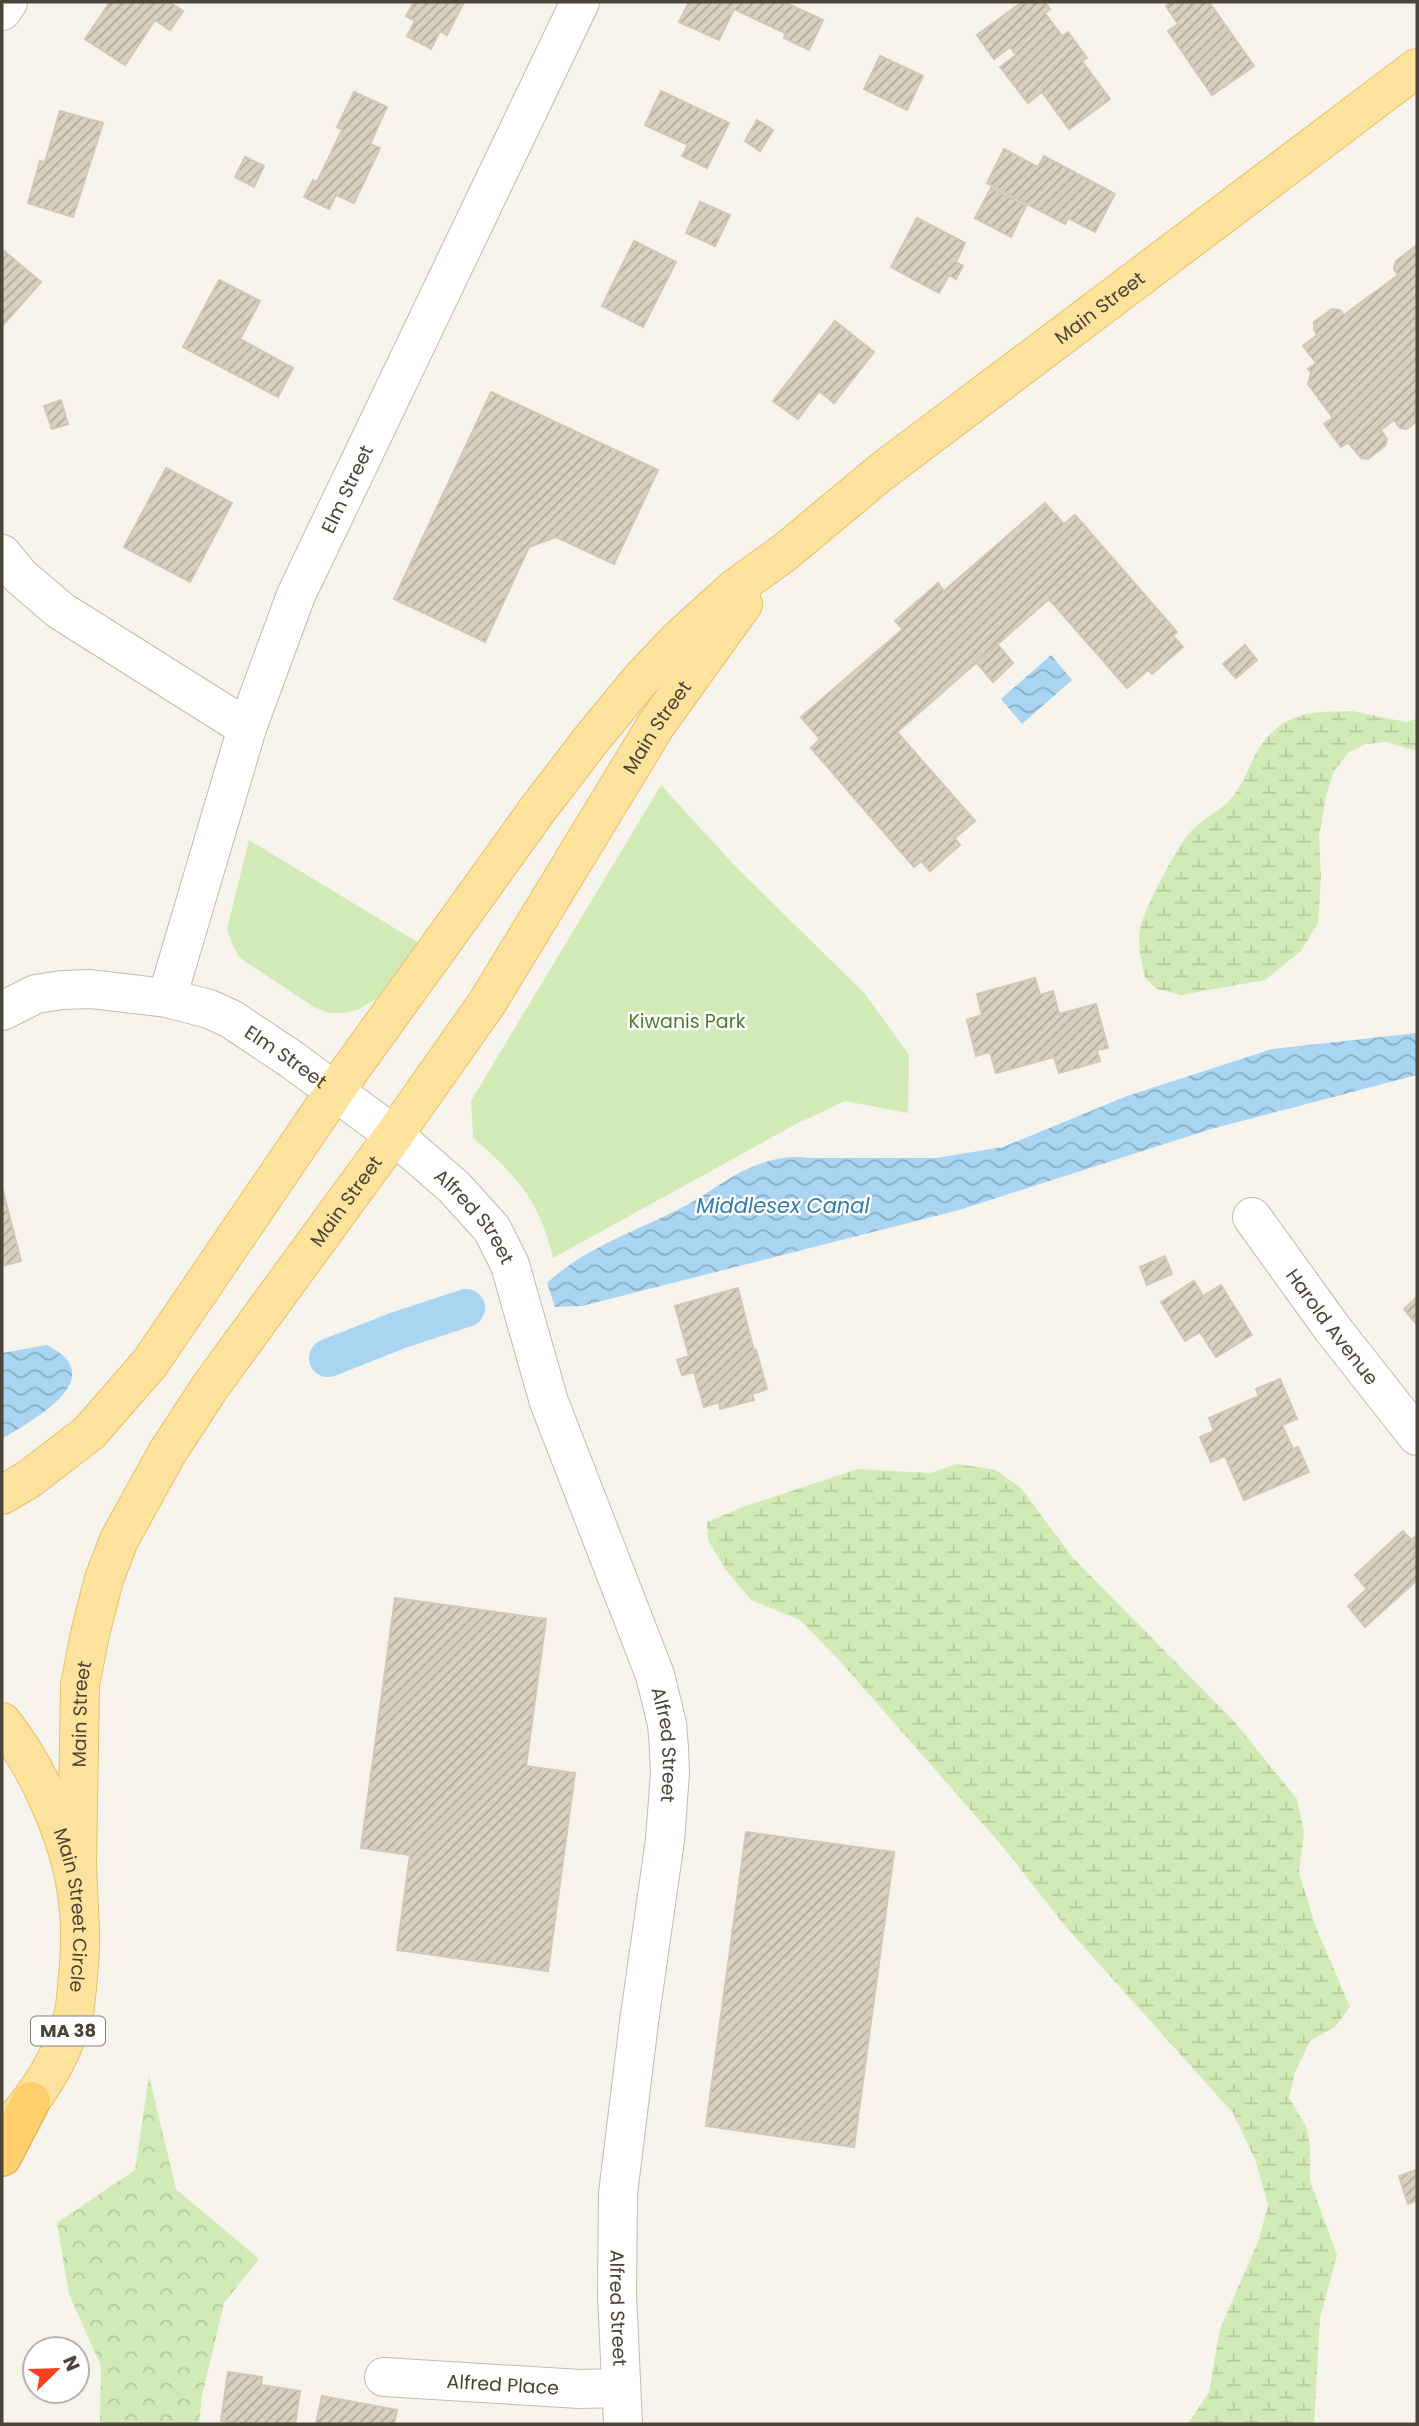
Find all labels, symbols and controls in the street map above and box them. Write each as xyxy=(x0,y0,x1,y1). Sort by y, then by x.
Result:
street label: Main Street xyxy=(1049,265,1151,351)
street label: Elm Street xyxy=(315,440,380,538)
street label: Main Street xyxy=(616,675,698,779)
park label: Kiwanis Park xyxy=(628,1008,746,1035)
street label: Elm Street xyxy=(239,1019,332,1095)
street label: Main Street xyxy=(304,1150,389,1252)
street label: Alfred Street xyxy=(428,1163,520,1269)
water label: Middlesex Canal xyxy=(696,1191,870,1220)
street label: Harold Avenue xyxy=(1279,1263,1385,1391)
street label: Main Street xyxy=(66,1659,98,1768)
street label: Alfred Street xyxy=(644,1684,683,1803)
street label: Main Street Circle xyxy=(47,1824,93,1993)
road number: MA 38 xyxy=(31,2017,105,2046)
street label: Alfred Street xyxy=(603,2250,633,2367)
north arrow xyxy=(21,2335,91,2405)
text: N xyxy=(56,2352,86,2375)
street label: Alfred Place xyxy=(446,2368,560,2402)

